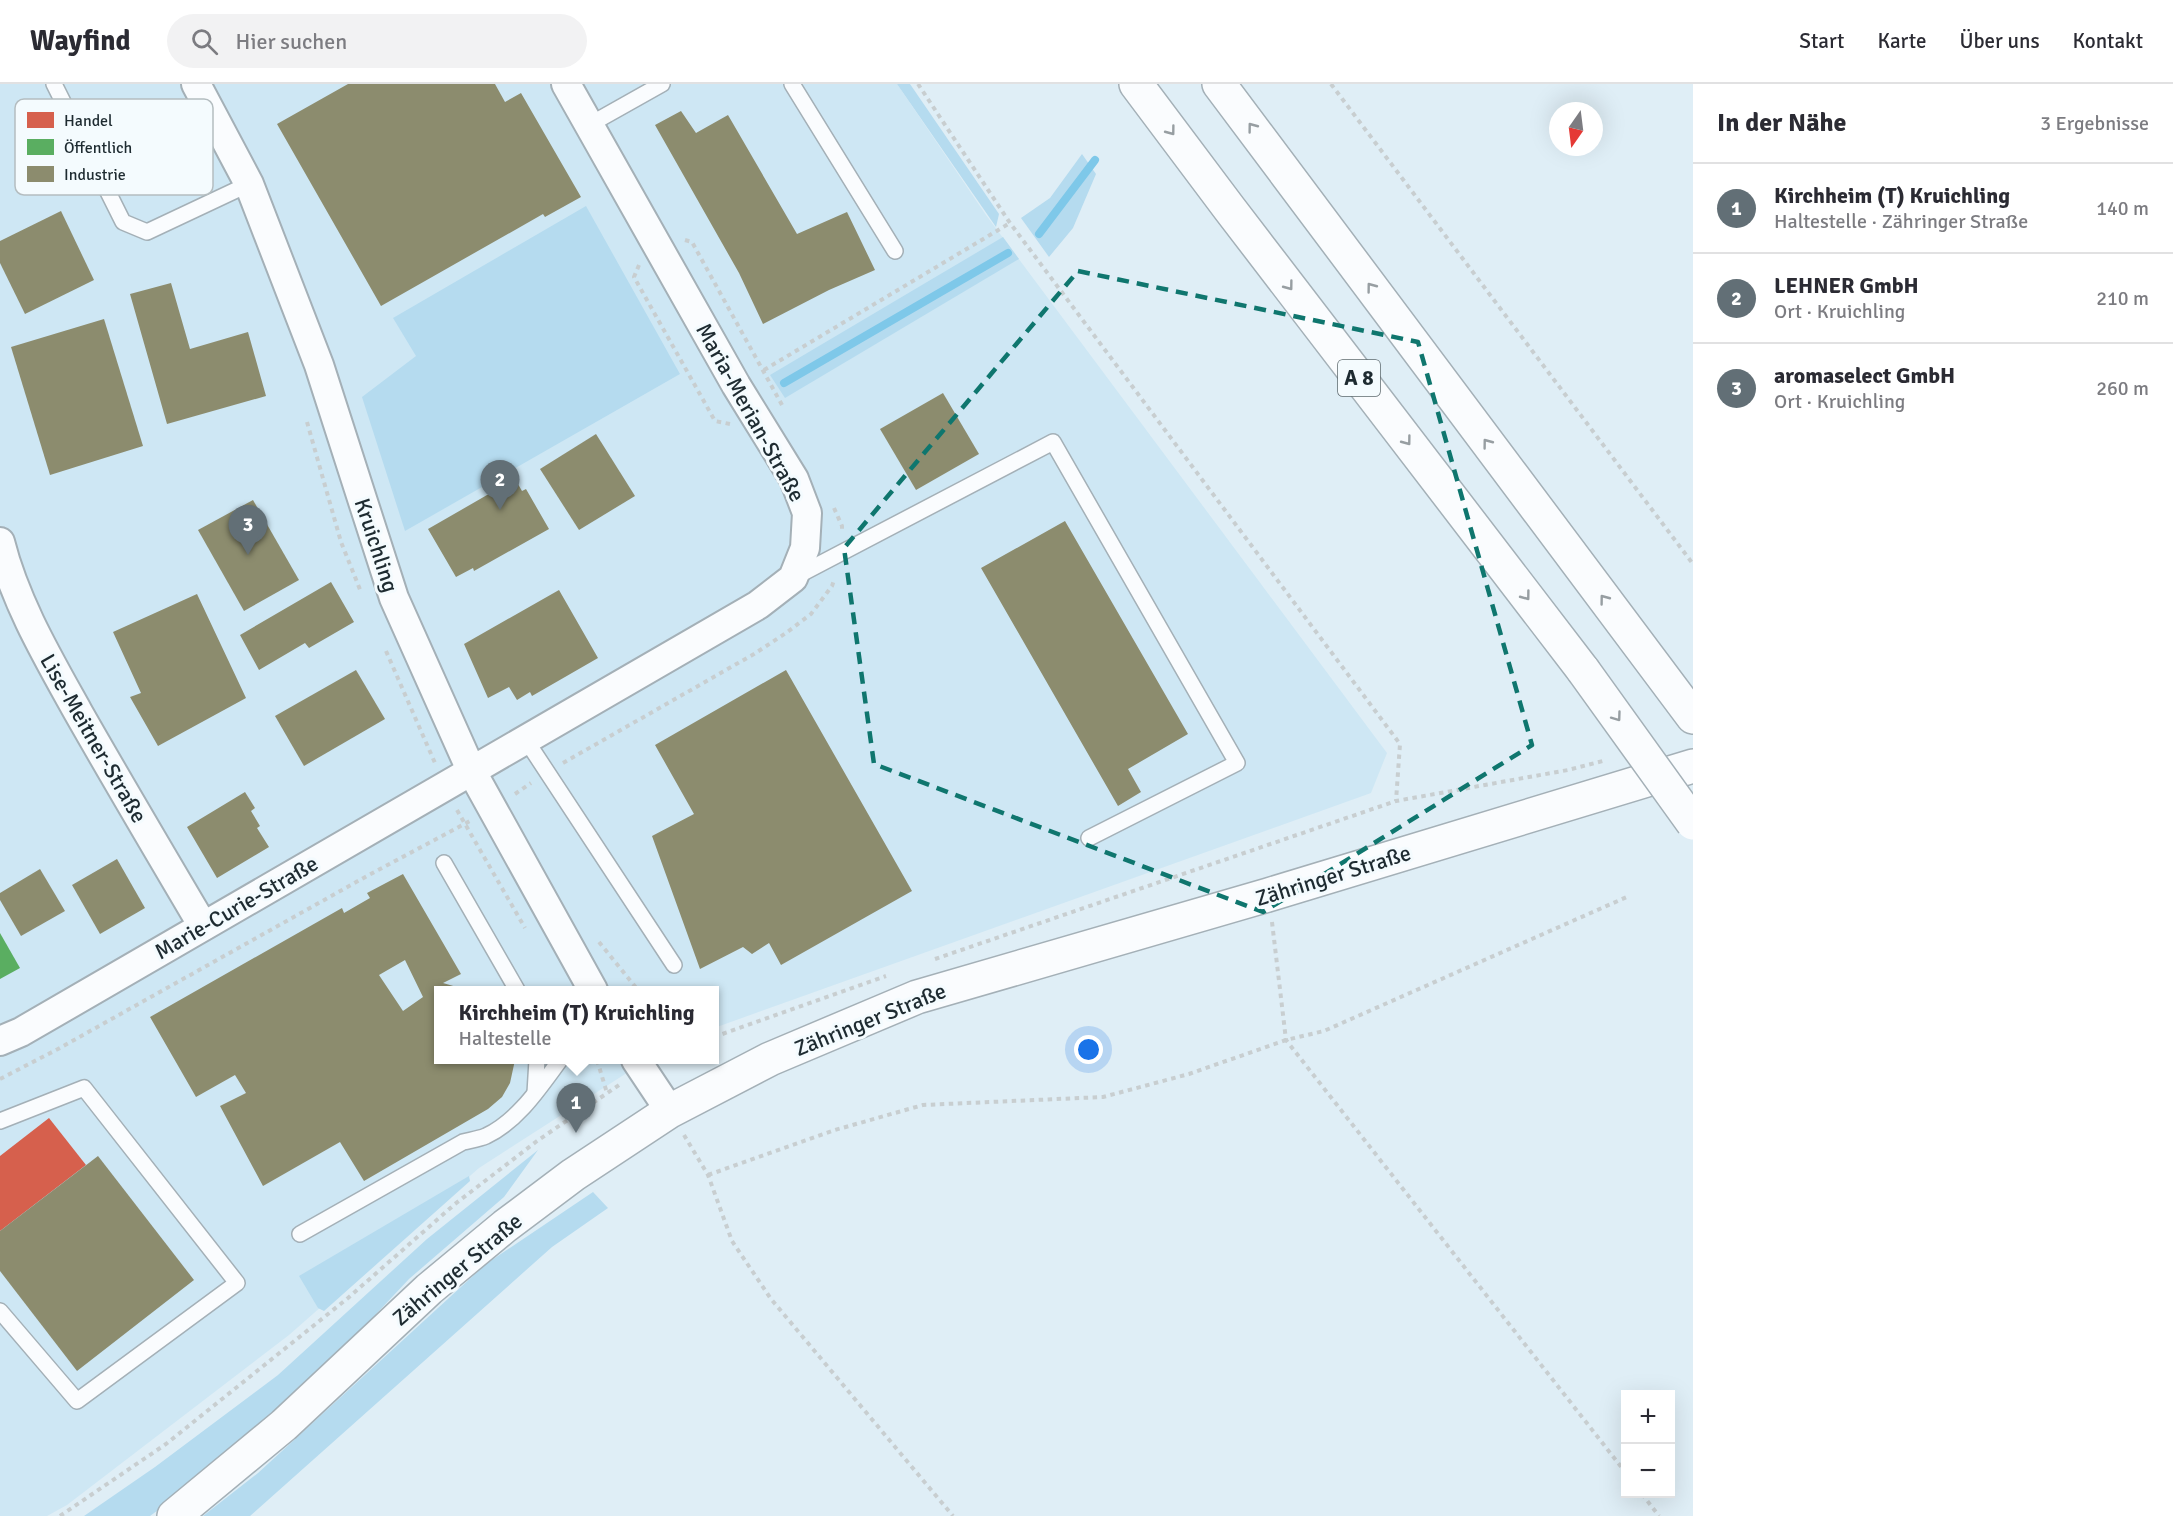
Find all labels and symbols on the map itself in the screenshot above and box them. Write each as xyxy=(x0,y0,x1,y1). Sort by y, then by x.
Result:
legend xyxy=(15,99,213,195)
north arrow xyxy=(1549,102,1603,156)
text: Handel xyxy=(64,111,113,131)
one-way arrow xyxy=(1248,123,1259,134)
one-way arrow xyxy=(1164,124,1175,135)
text: Öffentlich xyxy=(64,138,132,158)
text: Industrie xyxy=(64,165,126,185)
one-way arrow xyxy=(1281,280,1292,291)
one-way arrow xyxy=(1367,282,1378,293)
street label: Maria-Merian-Straße xyxy=(690,318,811,506)
road number: A 8 xyxy=(1338,360,1380,396)
one-way arrow xyxy=(1400,435,1411,446)
one-way arrow xyxy=(1484,439,1495,450)
pin: 2 xyxy=(480,460,520,510)
street label: Kruichling xyxy=(349,495,404,596)
pin: 3 xyxy=(228,506,268,555)
one-way arrow xyxy=(1519,589,1530,600)
one-way arrow xyxy=(1600,595,1611,606)
street label: Lise-Meitner-Straße xyxy=(34,649,153,827)
one-way arrow xyxy=(1610,711,1621,722)
street label: Zähringer Straße xyxy=(1252,839,1414,912)
street label: Marie-Curie-Straße xyxy=(150,850,323,965)
street label: Zähringer Straße xyxy=(791,977,950,1062)
your location xyxy=(1074,1035,1103,1064)
pin: 1 xyxy=(556,1084,596,1133)
street label: Zähringer Straße xyxy=(387,1207,528,1331)

